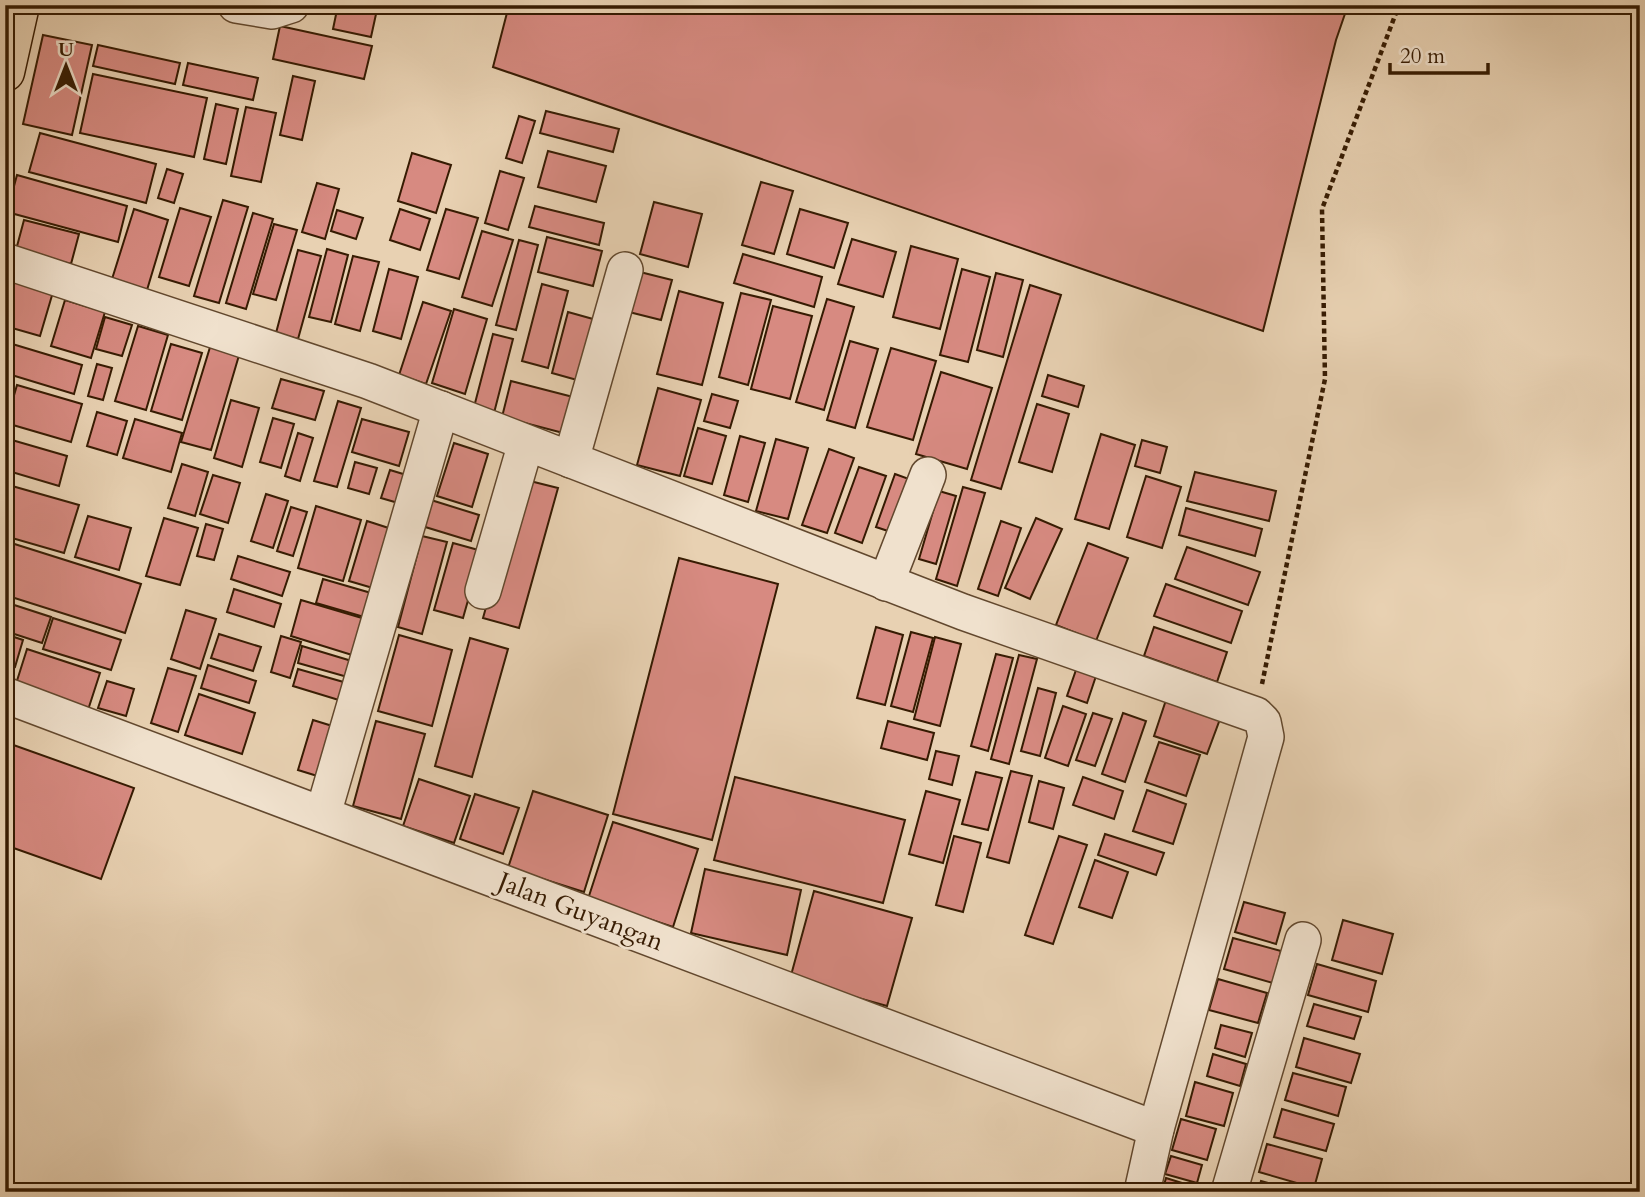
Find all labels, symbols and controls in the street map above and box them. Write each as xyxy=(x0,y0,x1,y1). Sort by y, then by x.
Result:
north arrow xyxy=(32,32,102,102)
scale bar xyxy=(1390,32,1488,76)
text: U xyxy=(58,37,74,63)
text: 20 m xyxy=(1400,42,1445,71)
street label: Jalan Guyangan xyxy=(489,862,669,959)

